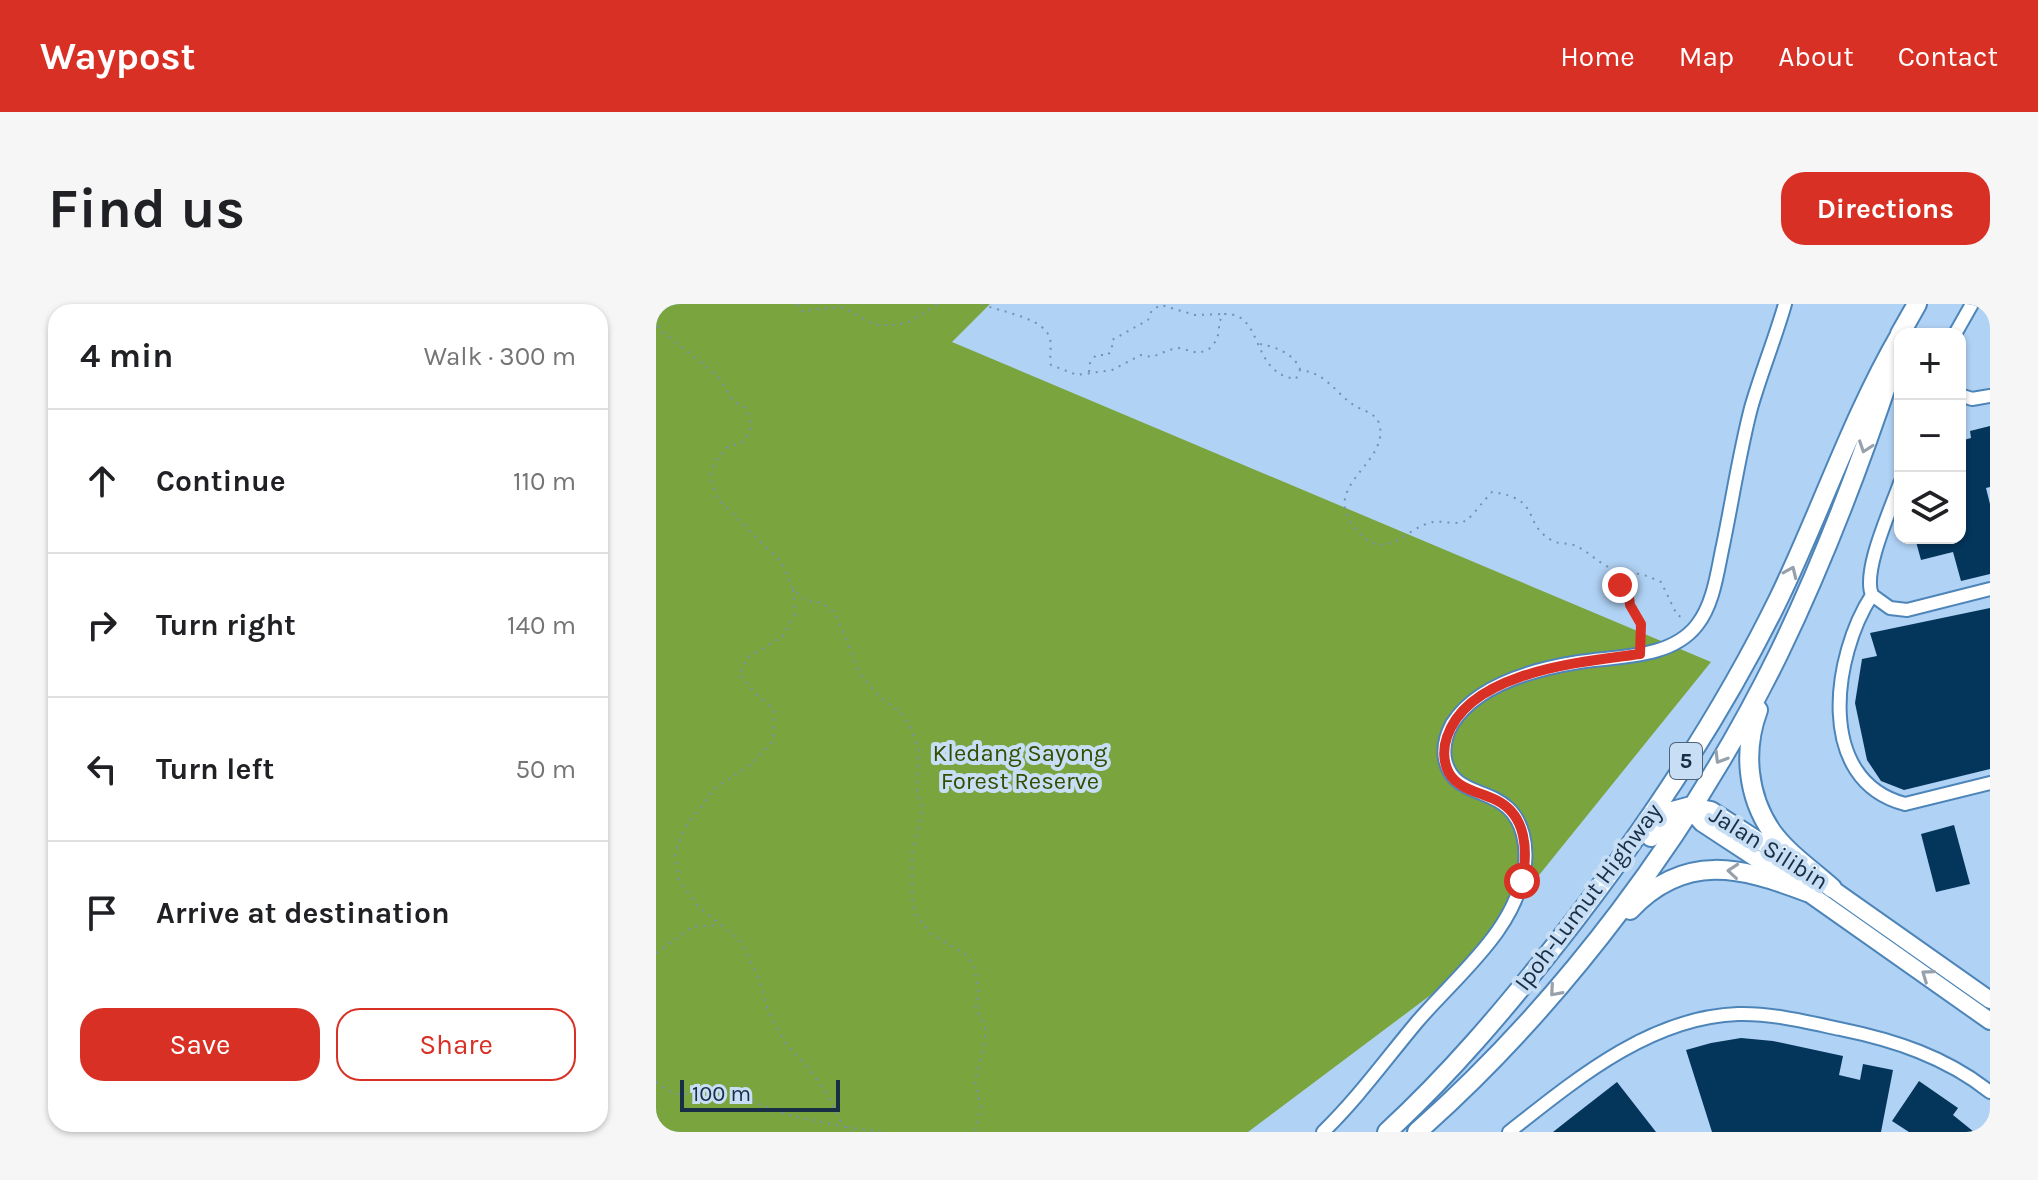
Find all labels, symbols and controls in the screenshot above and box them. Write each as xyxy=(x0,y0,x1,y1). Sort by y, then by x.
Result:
text: Waypost xyxy=(40,34,196,79)
text: Home xyxy=(1560,40,1635,73)
text: Map xyxy=(1679,40,1734,73)
text: About xyxy=(1778,40,1854,73)
text: Contact xyxy=(1898,40,1998,73)
button: Directions xyxy=(1781,172,1990,245)
text: Find us xyxy=(48,176,245,241)
map controls xyxy=(1894,328,1966,544)
button: + xyxy=(1894,328,1966,400)
text: 4 min xyxy=(80,336,173,376)
text: Walk · 300 m xyxy=(424,341,576,372)
button: − xyxy=(1894,400,1966,472)
one-way arrow xyxy=(1858,439,1875,453)
icon: ahead xyxy=(80,459,124,503)
text: Continue xyxy=(156,463,286,499)
text: 110 m xyxy=(513,466,576,497)
button: layers xyxy=(1894,472,1966,544)
one-way arrow xyxy=(1781,566,1797,580)
route end xyxy=(1602,567,1638,603)
icon: right xyxy=(80,603,124,647)
text: Turn right xyxy=(156,607,296,643)
text: 140 m xyxy=(507,610,576,641)
park label: Kledang Sayong Forest Reserve xyxy=(933,739,1108,795)
road number: 5 xyxy=(1670,743,1702,779)
icon: left xyxy=(80,747,124,791)
one-way arrow xyxy=(1714,749,1730,764)
text: Turn left xyxy=(156,751,274,787)
text: 50 m xyxy=(515,754,576,785)
street label: Ipoh-Lumut Highway xyxy=(1508,798,1668,996)
street label: Jalan Silibin xyxy=(1705,801,1833,895)
one-way arrow xyxy=(1726,862,1739,879)
route start xyxy=(1504,863,1540,899)
icon: arrive xyxy=(80,891,124,935)
text: Arrive at destination xyxy=(156,895,450,931)
one-way arrow xyxy=(1922,970,1936,985)
one-way arrow xyxy=(1550,982,1565,996)
button: Save xyxy=(80,1008,320,1081)
button: Share xyxy=(336,1008,576,1081)
scale bar xyxy=(680,1076,840,1112)
text: 100 m xyxy=(692,1081,751,1107)

